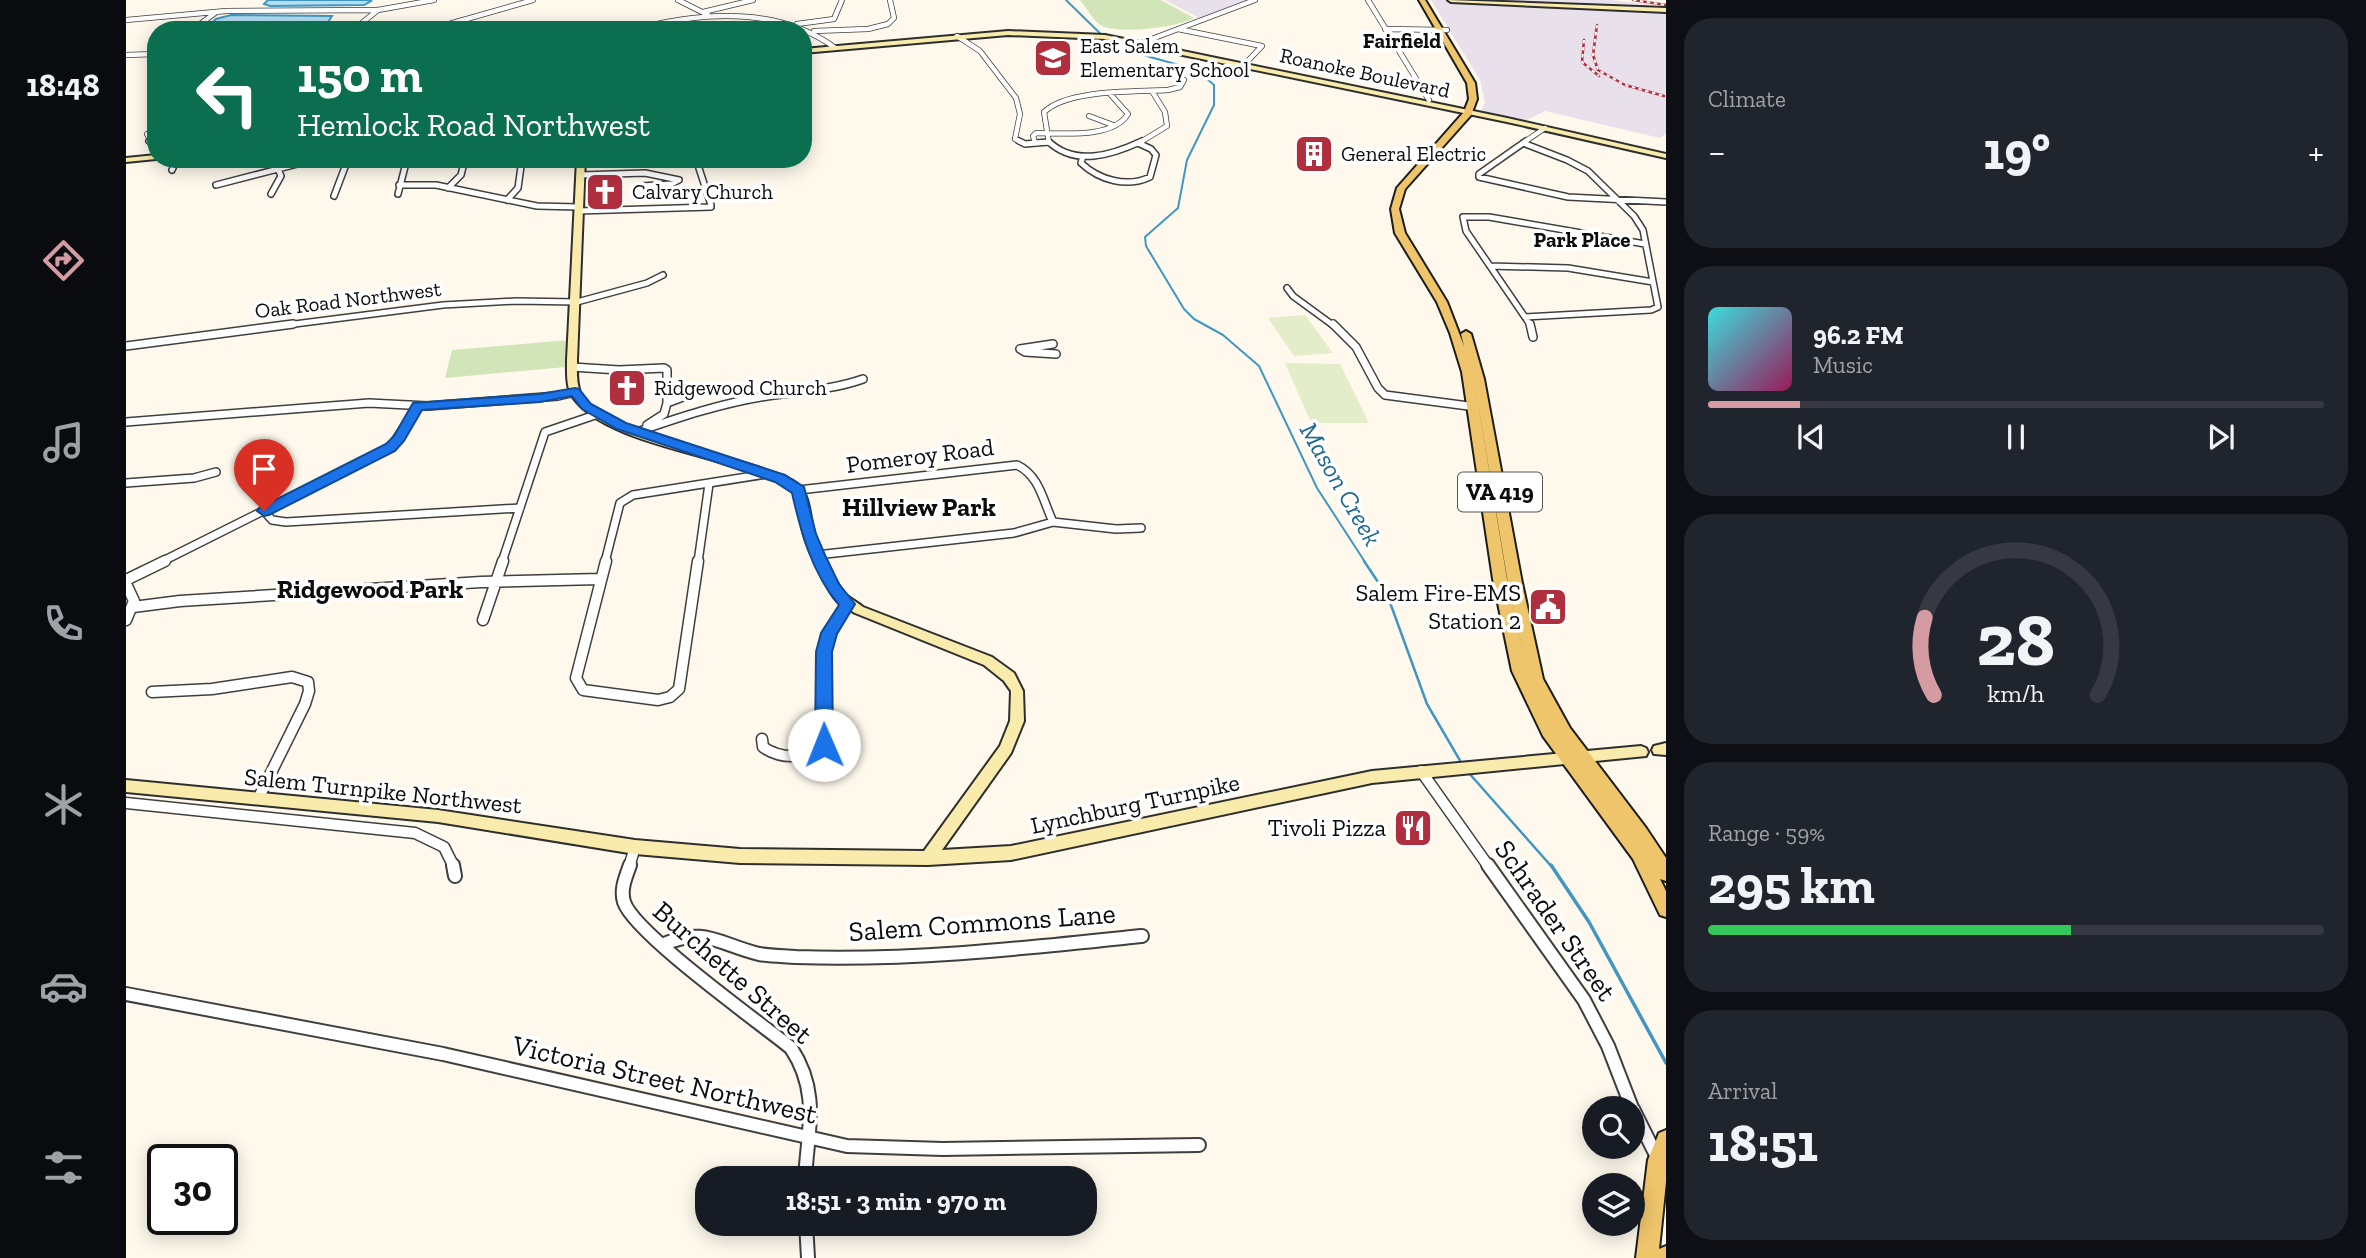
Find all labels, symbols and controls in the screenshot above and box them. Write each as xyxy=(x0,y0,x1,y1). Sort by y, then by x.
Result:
district label: Fairfield xyxy=(1363,28,1441,53)
place label: East Salem Elementary School xyxy=(1080,33,1250,82)
school or university icon: East Salem Elementary School xyxy=(1032,37,1074,79)
street label: Roanoke Boulevard xyxy=(1278,42,1453,103)
text: 150 m xyxy=(297,46,423,105)
icon: left xyxy=(182,49,273,140)
text: 18:48 xyxy=(26,66,100,104)
text: Climate xyxy=(1708,85,1786,113)
text: Hemlock Road Northwest xyxy=(297,106,650,144)
text: 19° xyxy=(1983,120,2050,182)
text: − xyxy=(1708,129,1726,175)
text: + xyxy=(2308,129,2324,175)
building icon: General Electric xyxy=(1293,133,1335,175)
place label: General Electric xyxy=(1341,141,1486,166)
church icon: Calvary Church xyxy=(584,171,626,213)
place label: Calvary Church xyxy=(632,179,773,204)
district label: Park Place xyxy=(1534,227,1630,252)
icon: directions xyxy=(39,236,88,285)
street label: Oak Road Northwest xyxy=(253,276,443,323)
text: 96.2 FM xyxy=(1813,319,1904,351)
text: Music xyxy=(1813,351,1873,379)
church icon: Ridgewood Church xyxy=(606,367,648,409)
place label: Ridgewood Church xyxy=(654,375,827,400)
water label: Mason Creek xyxy=(1293,417,1389,551)
icon: music xyxy=(39,418,88,467)
icon: previous xyxy=(1792,418,1830,456)
icon: pause xyxy=(1997,418,2035,456)
icon: next xyxy=(2202,418,2240,456)
street label: Pomeroy Road xyxy=(845,432,995,479)
pin xyxy=(234,439,294,511)
icon: arrive xyxy=(245,450,283,488)
road number: VA 419 xyxy=(1458,472,1542,512)
district label: Hillview Park xyxy=(842,491,997,523)
district label: Ridgewood Park xyxy=(277,573,464,605)
place label: Salem Fire-EMS Station 2 xyxy=(1355,578,1521,635)
public building icon: Salem Fire-EMS Station 2 xyxy=(1527,586,1569,628)
text: 28 xyxy=(1977,596,2055,684)
icon: phone xyxy=(39,599,88,648)
text: km/h xyxy=(1987,678,2045,708)
position arrow xyxy=(787,708,861,782)
street label: Salem Turnpike Northwest xyxy=(243,762,523,820)
street label: Lynchburg Turnpike xyxy=(1028,767,1242,840)
icon: climate xyxy=(39,780,88,829)
restaurant icon: Tivoli Pizza xyxy=(1392,807,1434,849)
place label: Tivoli Pizza xyxy=(1268,813,1386,842)
text: Range · 59% xyxy=(1708,819,1825,847)
street label: Schrader Street xyxy=(1488,833,1624,1008)
text: 295 km xyxy=(1708,854,1875,916)
street label: Burchette Street xyxy=(646,894,820,1051)
street label: Salem Commons Lane xyxy=(848,897,1117,948)
icon: car xyxy=(39,962,88,1011)
street label: Victoria Street Northwest xyxy=(508,1028,821,1131)
text: Arrival xyxy=(1708,1077,1777,1105)
map controls xyxy=(1582,1096,1645,1236)
button: search xyxy=(1582,1096,1645,1159)
text: 18:51 xyxy=(1708,1112,1818,1174)
icon: filters xyxy=(39,1143,88,1192)
speed limit sign: 30 xyxy=(147,1144,238,1235)
button: layers xyxy=(1582,1173,1645,1236)
text: 18:51 · 3 min · 970 m xyxy=(786,1185,1006,1217)

